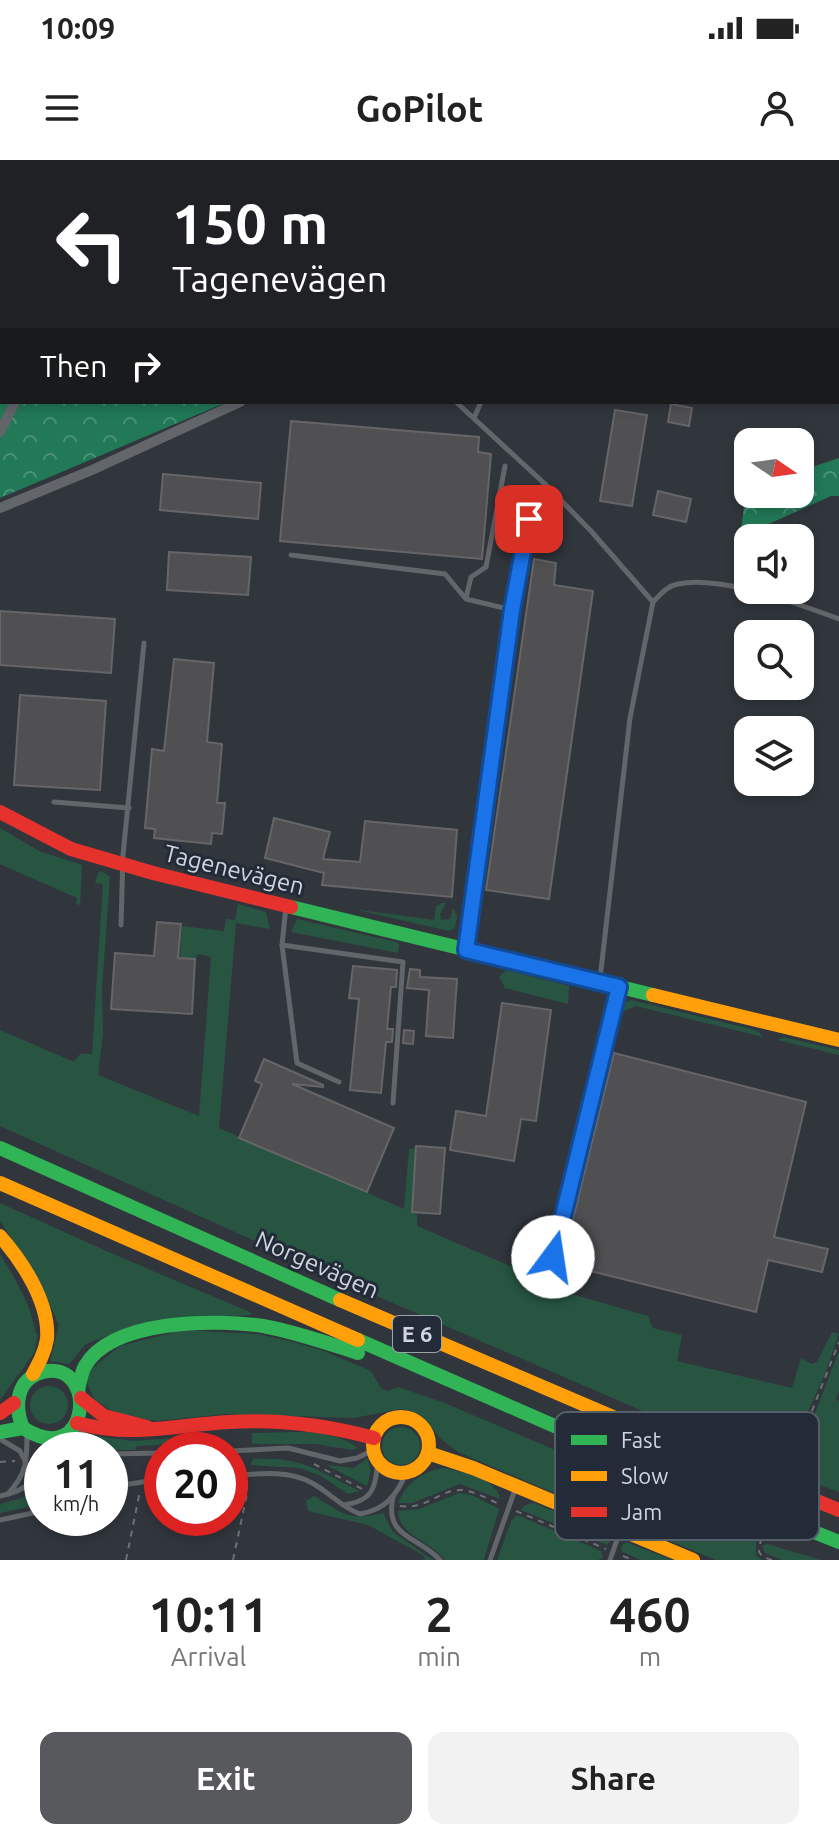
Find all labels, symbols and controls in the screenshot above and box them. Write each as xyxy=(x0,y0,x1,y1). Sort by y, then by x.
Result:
text: 10:09 xyxy=(40,11,115,45)
icon: menu xyxy=(40,86,84,130)
icon: person xyxy=(755,86,799,130)
text: GoPilot xyxy=(356,88,483,129)
icon: left xyxy=(40,192,144,296)
text: 150 m xyxy=(172,192,328,255)
text: Tagenevägen xyxy=(172,258,387,299)
icon: right xyxy=(124,344,168,388)
text: Then xyxy=(40,349,108,383)
north arrow xyxy=(734,428,814,508)
map controls xyxy=(734,428,814,796)
pin xyxy=(495,485,563,553)
icon: arrive xyxy=(507,497,551,541)
button: sound xyxy=(734,524,814,604)
button: search xyxy=(734,620,814,700)
button: layers xyxy=(734,716,814,796)
street label: Tagenevägen xyxy=(161,839,307,900)
position arrow xyxy=(511,1215,595,1299)
street label: Norgevägen xyxy=(251,1225,383,1304)
road number: E 6 xyxy=(393,1316,441,1352)
legend xyxy=(555,1412,819,1540)
text: Fast xyxy=(621,1427,662,1452)
speed limit sign: 20 xyxy=(144,1432,248,1536)
text: 11 xyxy=(53,1451,99,1496)
text: Slow xyxy=(621,1463,668,1488)
text: km/h xyxy=(53,1492,99,1515)
text: Jam xyxy=(621,1499,662,1524)
text: 10:11 xyxy=(149,1587,269,1641)
text: 2 xyxy=(425,1587,452,1641)
text: 460 xyxy=(609,1587,690,1641)
text: Arrival xyxy=(171,1642,246,1671)
text: min xyxy=(417,1642,461,1671)
text: m xyxy=(639,1642,661,1671)
button: Exit xyxy=(40,1732,412,1824)
button: Share xyxy=(428,1732,799,1824)

